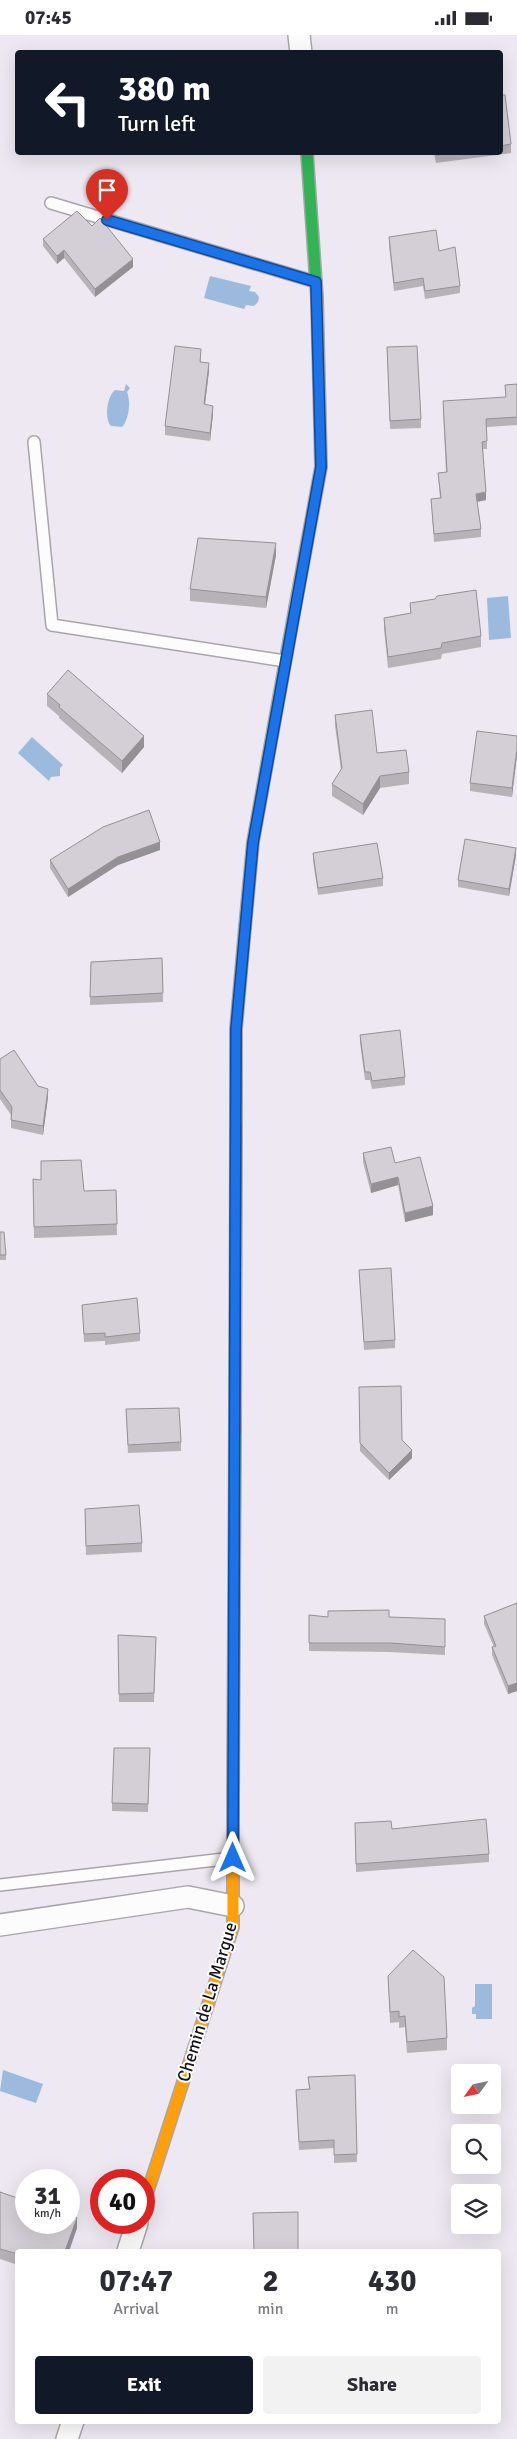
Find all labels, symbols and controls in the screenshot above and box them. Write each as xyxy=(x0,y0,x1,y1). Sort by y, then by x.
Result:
text: 07:45 xyxy=(25,6,72,30)
text: 380 m xyxy=(118,67,211,110)
icon: left xyxy=(35,70,100,135)
text: Turn left xyxy=(118,110,196,137)
pin xyxy=(86,169,128,220)
icon: arrive xyxy=(93,176,121,204)
position arrow xyxy=(206,1831,258,1883)
street label: Chemin de La Margue xyxy=(172,1919,242,2085)
north arrow xyxy=(451,2064,501,2114)
map controls xyxy=(451,2064,501,2234)
button: search xyxy=(451,2124,501,2174)
speed limit sign: 40 xyxy=(90,2169,155,2234)
text: 31 xyxy=(34,2180,61,2211)
button: layers xyxy=(451,2184,501,2234)
text: km/h xyxy=(34,2206,61,2221)
text: 07:47 xyxy=(99,2263,173,2300)
text: 2 xyxy=(262,2263,279,2300)
text: 430 xyxy=(368,2263,416,2300)
text: Arrival xyxy=(113,2299,159,2319)
text: min xyxy=(258,2299,283,2319)
text: m xyxy=(386,2299,399,2319)
button: Exit xyxy=(35,2356,253,2414)
button: Share xyxy=(263,2356,481,2414)

